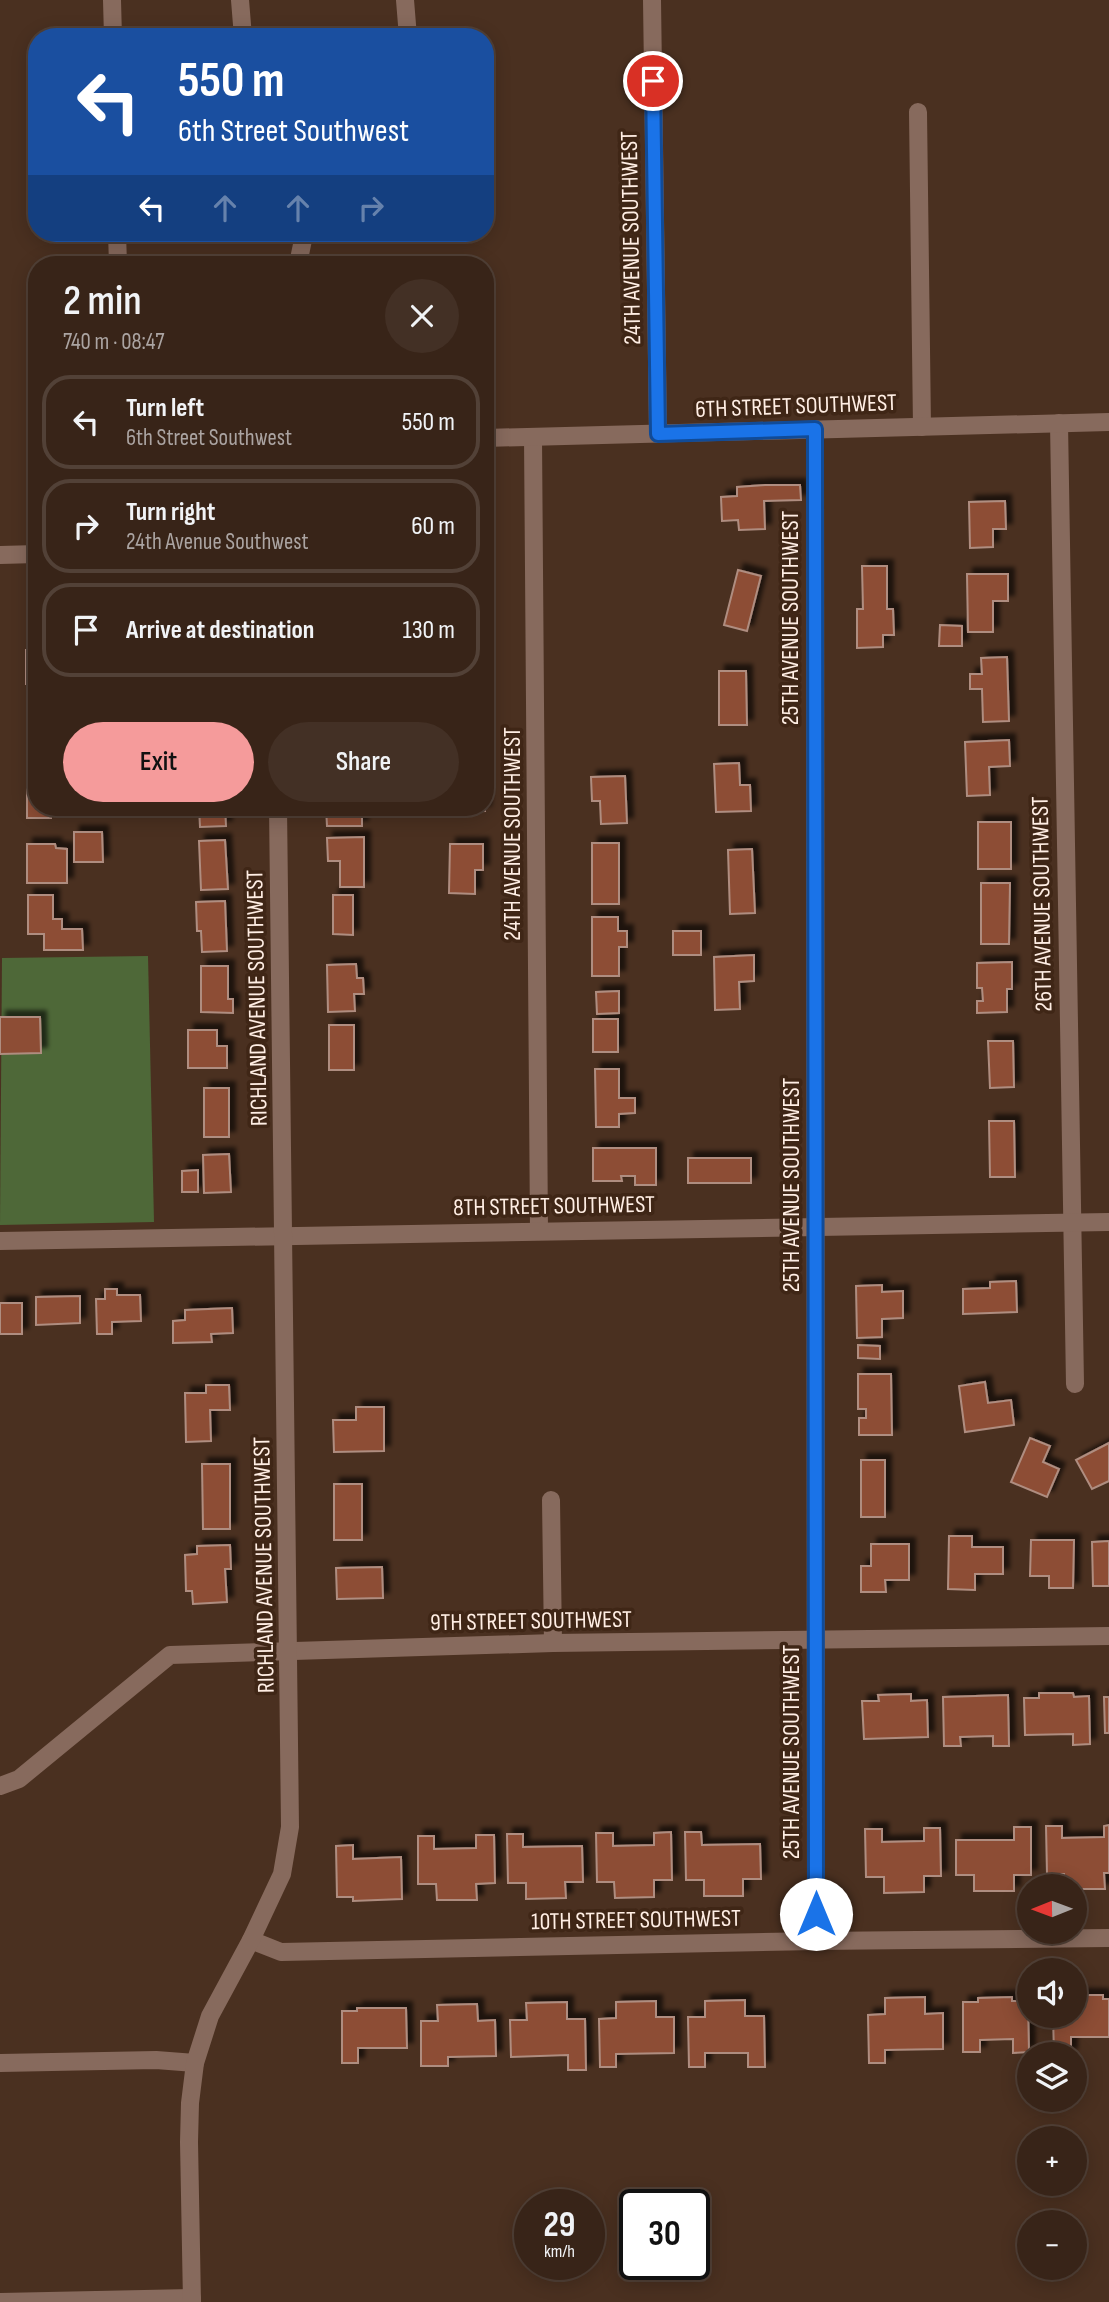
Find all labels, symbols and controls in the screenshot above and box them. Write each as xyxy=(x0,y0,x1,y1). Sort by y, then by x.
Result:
pin xyxy=(623,51,683,111)
text: 550 m xyxy=(178,52,284,111)
icon: left xyxy=(63,56,154,147)
icon: arrive xyxy=(634,62,672,100)
text: 6th Street Southwest xyxy=(178,112,409,151)
street label: 24TH AVENUE SOUTHWEST xyxy=(615,131,647,345)
icon: left xyxy=(133,189,171,227)
icon: ahead xyxy=(206,189,244,227)
icon: ahead xyxy=(279,189,317,227)
icon: right xyxy=(352,189,390,227)
text: 2 min xyxy=(63,276,142,327)
button: close xyxy=(385,279,459,353)
text: 740 m · 08:47 xyxy=(63,328,165,356)
street label: 6TH STREET SOUTHWEST xyxy=(695,388,897,424)
text: Turn left xyxy=(126,393,204,424)
icon: left xyxy=(67,403,105,441)
text: 550 m xyxy=(402,407,455,438)
text: 6th Street Southwest xyxy=(126,424,292,452)
text: Turn right xyxy=(126,497,215,528)
icon: right xyxy=(67,507,105,545)
street label: 25TH AVENUE SOUTHWEST xyxy=(776,510,805,725)
text: 60 m xyxy=(411,511,455,542)
text: 24th Avenue Southwest xyxy=(126,528,309,556)
icon: arrive xyxy=(67,611,105,649)
text: Arrive at destination xyxy=(126,615,314,646)
text: 130 m xyxy=(403,615,455,646)
button: Exit xyxy=(63,722,254,802)
button: Share xyxy=(268,722,459,802)
street label: 24TH AVENUE SOUTHWEST xyxy=(498,727,527,941)
street label: 26TH AVENUE SOUTHWEST xyxy=(1026,796,1058,1012)
street label: RICHLAND AVENUE SOUTHWEST xyxy=(240,869,274,1126)
street label: 25TH AVENUE SOUTHWEST xyxy=(777,1077,806,1292)
street label: 8TH STREET SOUTHWEST xyxy=(453,1190,655,1222)
street label: RICHLAND AVENUE SOUTHWEST xyxy=(247,1436,281,1693)
street label: 9TH STREET SOUTHWEST xyxy=(430,1605,632,1637)
street label: 25TH AVENUE SOUTHWEST xyxy=(777,1644,806,1859)
north arrow xyxy=(1017,1874,1087,1944)
map controls xyxy=(1017,1874,1087,2280)
position arrow xyxy=(779,1877,853,1951)
street label: 10TH STREET SOUTHWEST xyxy=(531,1904,741,1936)
button: sound xyxy=(1017,1958,1087,2028)
button: layers xyxy=(1017,2042,1087,2112)
button: + xyxy=(1017,2126,1087,2196)
speed limit sign: 30 xyxy=(619,2189,710,2280)
text: 29 xyxy=(544,2204,575,2247)
button: − xyxy=(1017,2210,1087,2280)
text: km/h xyxy=(544,2241,575,2262)

